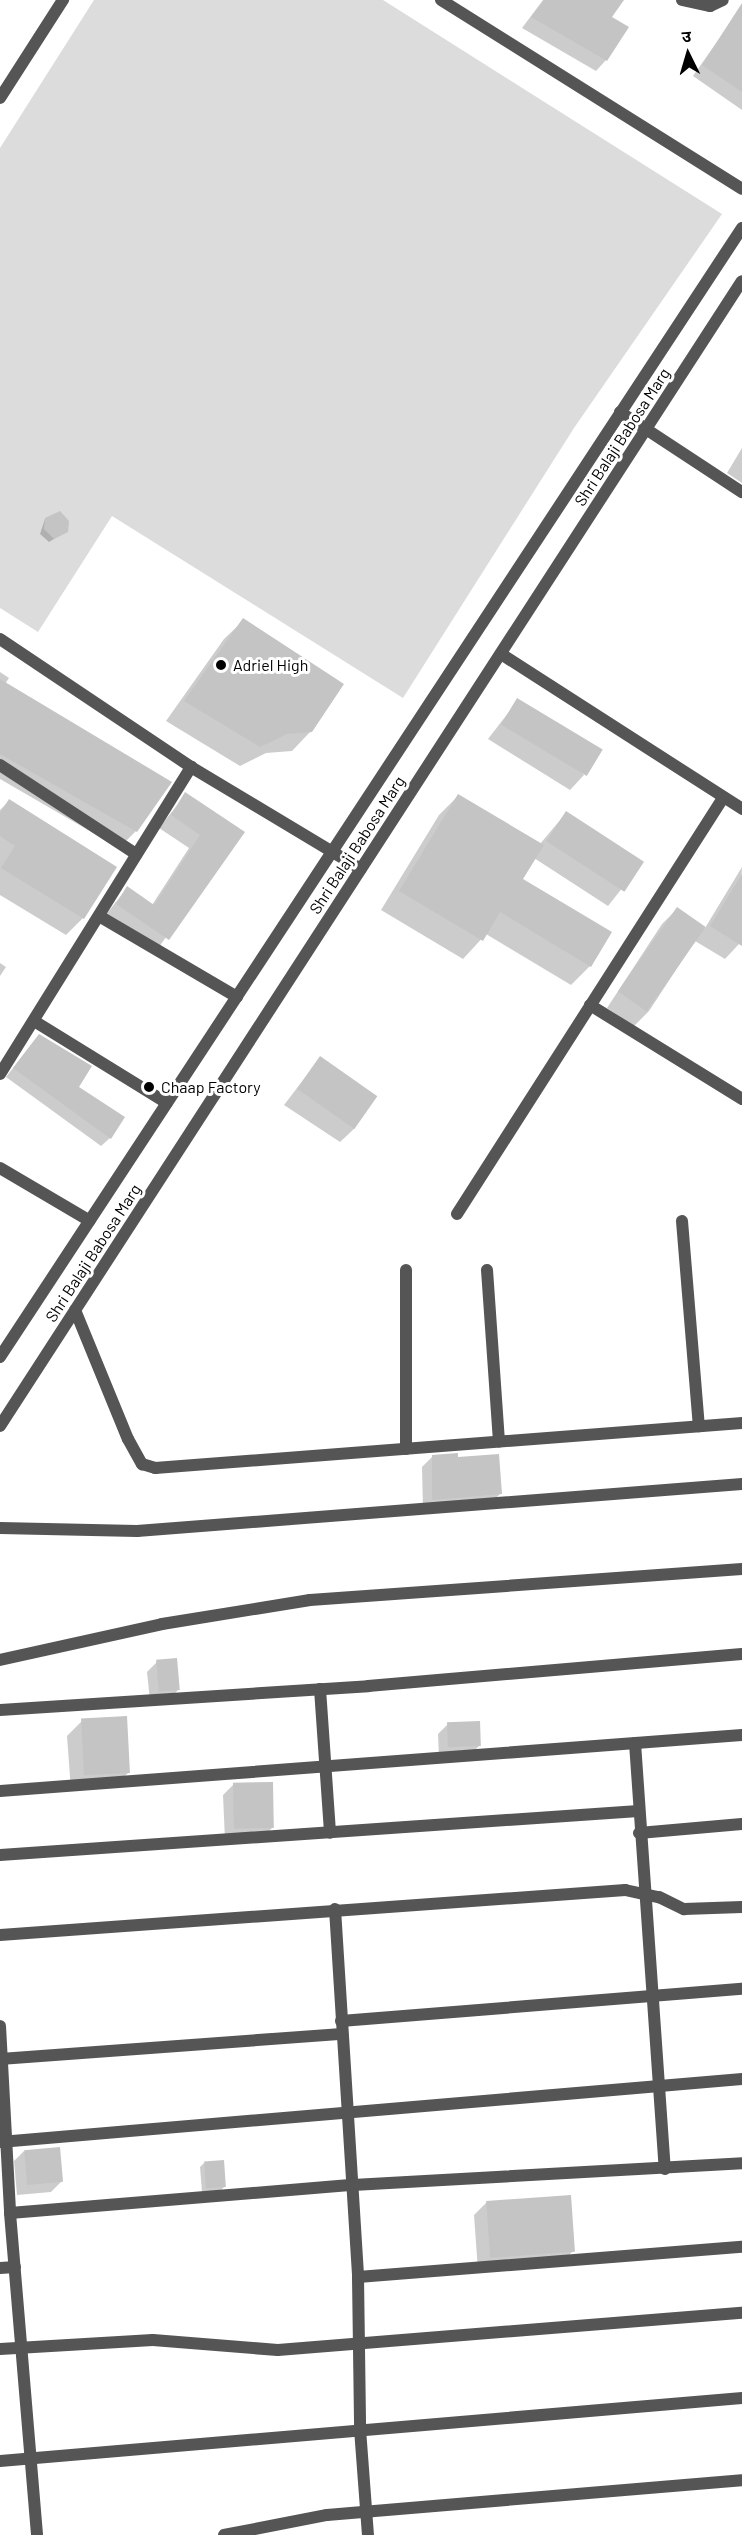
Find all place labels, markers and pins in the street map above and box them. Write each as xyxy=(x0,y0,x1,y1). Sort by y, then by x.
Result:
place label: Adriel High xyxy=(233,655,308,675)
marker: Adriel High xyxy=(214,658,228,672)
place label: Chaap Factory xyxy=(161,1077,261,1097)
marker: Chaap Factory xyxy=(142,1080,156,1094)

